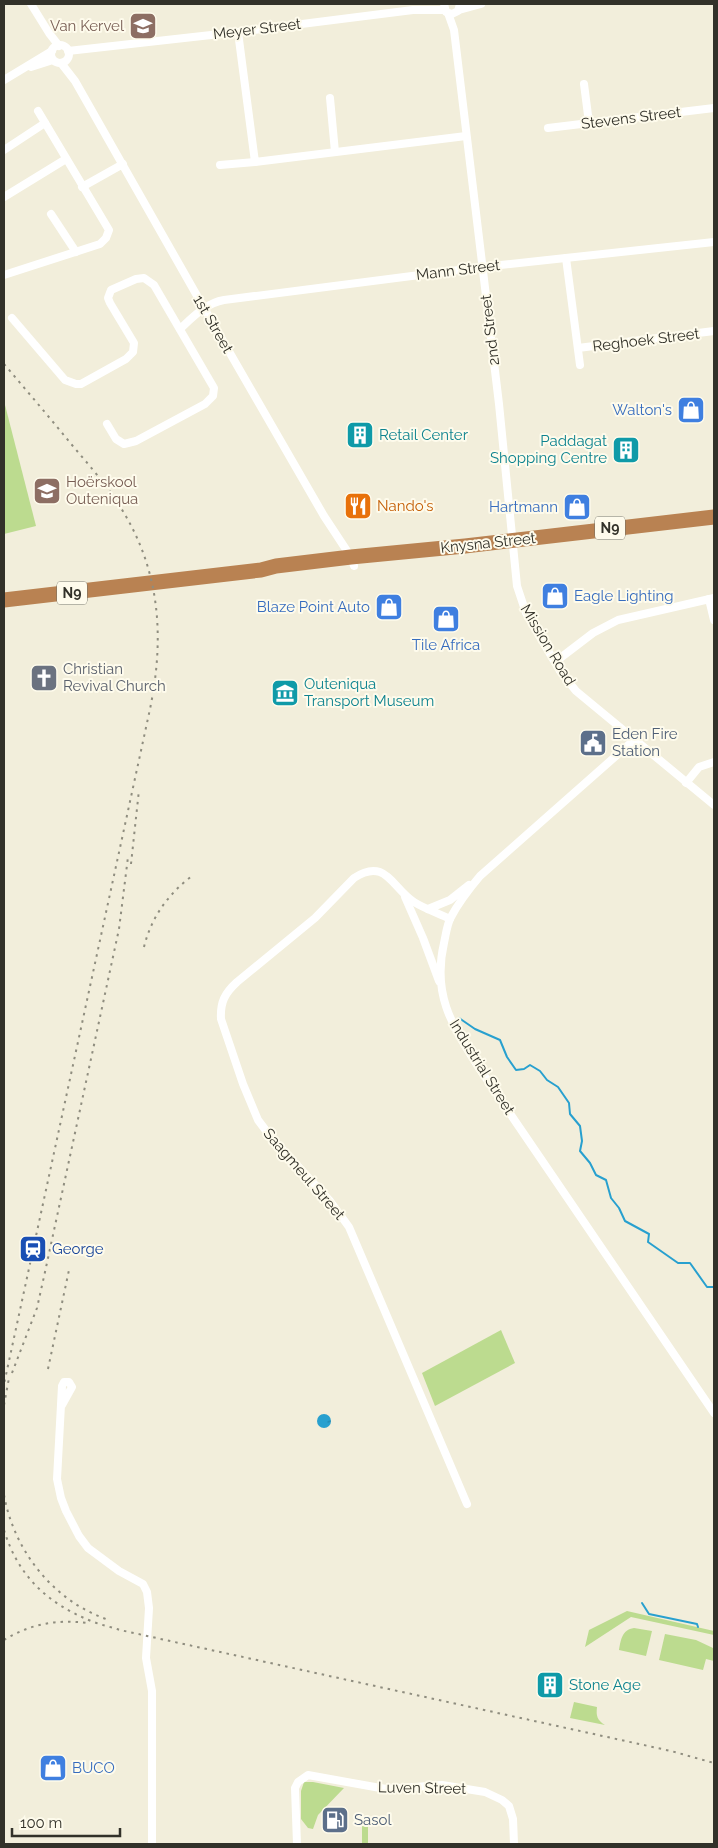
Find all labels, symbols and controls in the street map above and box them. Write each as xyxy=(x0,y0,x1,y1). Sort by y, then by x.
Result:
school or university icon: Van Kervel xyxy=(128,11,158,41)
street label: Meyer Street xyxy=(212,15,302,43)
place label: Van Kervel xyxy=(50,17,125,35)
street label: Stevens Street xyxy=(580,103,682,133)
street label: Mann Street xyxy=(415,256,501,284)
street label: 1st Street xyxy=(189,292,237,356)
street label: 2nd Street xyxy=(477,294,503,366)
street label: Reghoek Street xyxy=(592,325,700,355)
shop icon: Walton's xyxy=(676,395,706,425)
place label: Walton's xyxy=(612,401,672,419)
building icon: Retail Center xyxy=(345,420,375,450)
place label: Retail Center xyxy=(379,426,469,444)
place label: Paddagat Shopping Centre xyxy=(490,432,607,467)
building icon: Paddagat Shopping Centre xyxy=(611,435,641,465)
place label: Hoërskool Outeniqua xyxy=(66,473,138,508)
school or university icon: Hoërskool Outeniqua xyxy=(32,476,62,506)
restaurant icon: Nando's xyxy=(343,491,373,521)
shop icon: Hartmann xyxy=(562,492,592,522)
place label: Nando's xyxy=(377,497,434,515)
place label: Hartmann xyxy=(489,498,558,516)
road number: N9 xyxy=(595,516,625,540)
street label: Knysna Street xyxy=(439,529,537,557)
shop icon: Eagle Lighting xyxy=(540,581,570,611)
road number: N9 xyxy=(57,582,87,604)
place label: Eagle Lighting xyxy=(574,587,674,605)
shop icon: Blaze Point Auto xyxy=(374,592,404,622)
place label: Blaze Point Auto xyxy=(257,598,370,616)
street label: Mission Road xyxy=(517,601,579,689)
shop icon: Tile Africa xyxy=(431,604,461,634)
place label: Tile Africa xyxy=(412,636,480,654)
place label: Christian Revival Church xyxy=(63,660,166,695)
church icon: Christian Revival Church xyxy=(29,663,59,693)
place label: Outeniqua Transport Museum xyxy=(304,675,434,710)
museum icon: Outeniqua Transport Museum xyxy=(270,678,300,708)
place label: Eden Fire Station xyxy=(612,725,678,760)
public building icon: Eden Fire Station xyxy=(578,728,608,758)
street label: Industrial Street xyxy=(446,1016,518,1118)
street label: Saagmeul Street xyxy=(259,1125,349,1223)
station icon: George xyxy=(18,1234,48,1264)
place label: George xyxy=(52,1240,104,1258)
building icon: Stone Age xyxy=(535,1670,565,1700)
place label: Stone Age xyxy=(569,1676,641,1694)
shop icon: BUCO xyxy=(38,1753,68,1783)
place label: BUCO xyxy=(72,1759,115,1777)
street label: Luven Street xyxy=(378,1778,466,1798)
fuel station icon: Sasol xyxy=(320,1805,350,1835)
scale bar xyxy=(12,1806,120,1838)
place label: Sasol xyxy=(354,1811,392,1829)
text: 100 m xyxy=(20,1814,62,1832)

